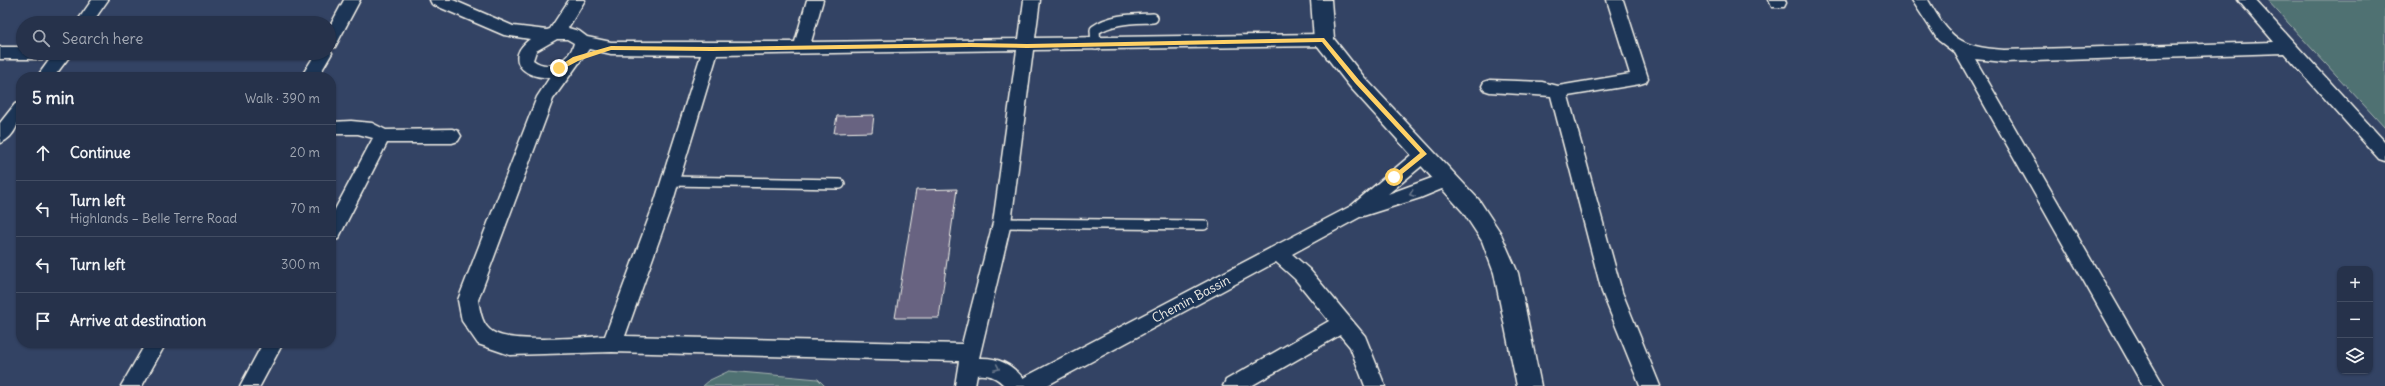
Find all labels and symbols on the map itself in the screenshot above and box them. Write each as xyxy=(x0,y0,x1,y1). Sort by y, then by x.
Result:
route end xyxy=(550,59,568,77)
route start xyxy=(1385,168,1403,186)
one-way arrow xyxy=(1408,189,1415,198)
street label: Chemin Bassin xyxy=(1149,271,1233,327)
one-way arrow xyxy=(993,364,1000,372)

